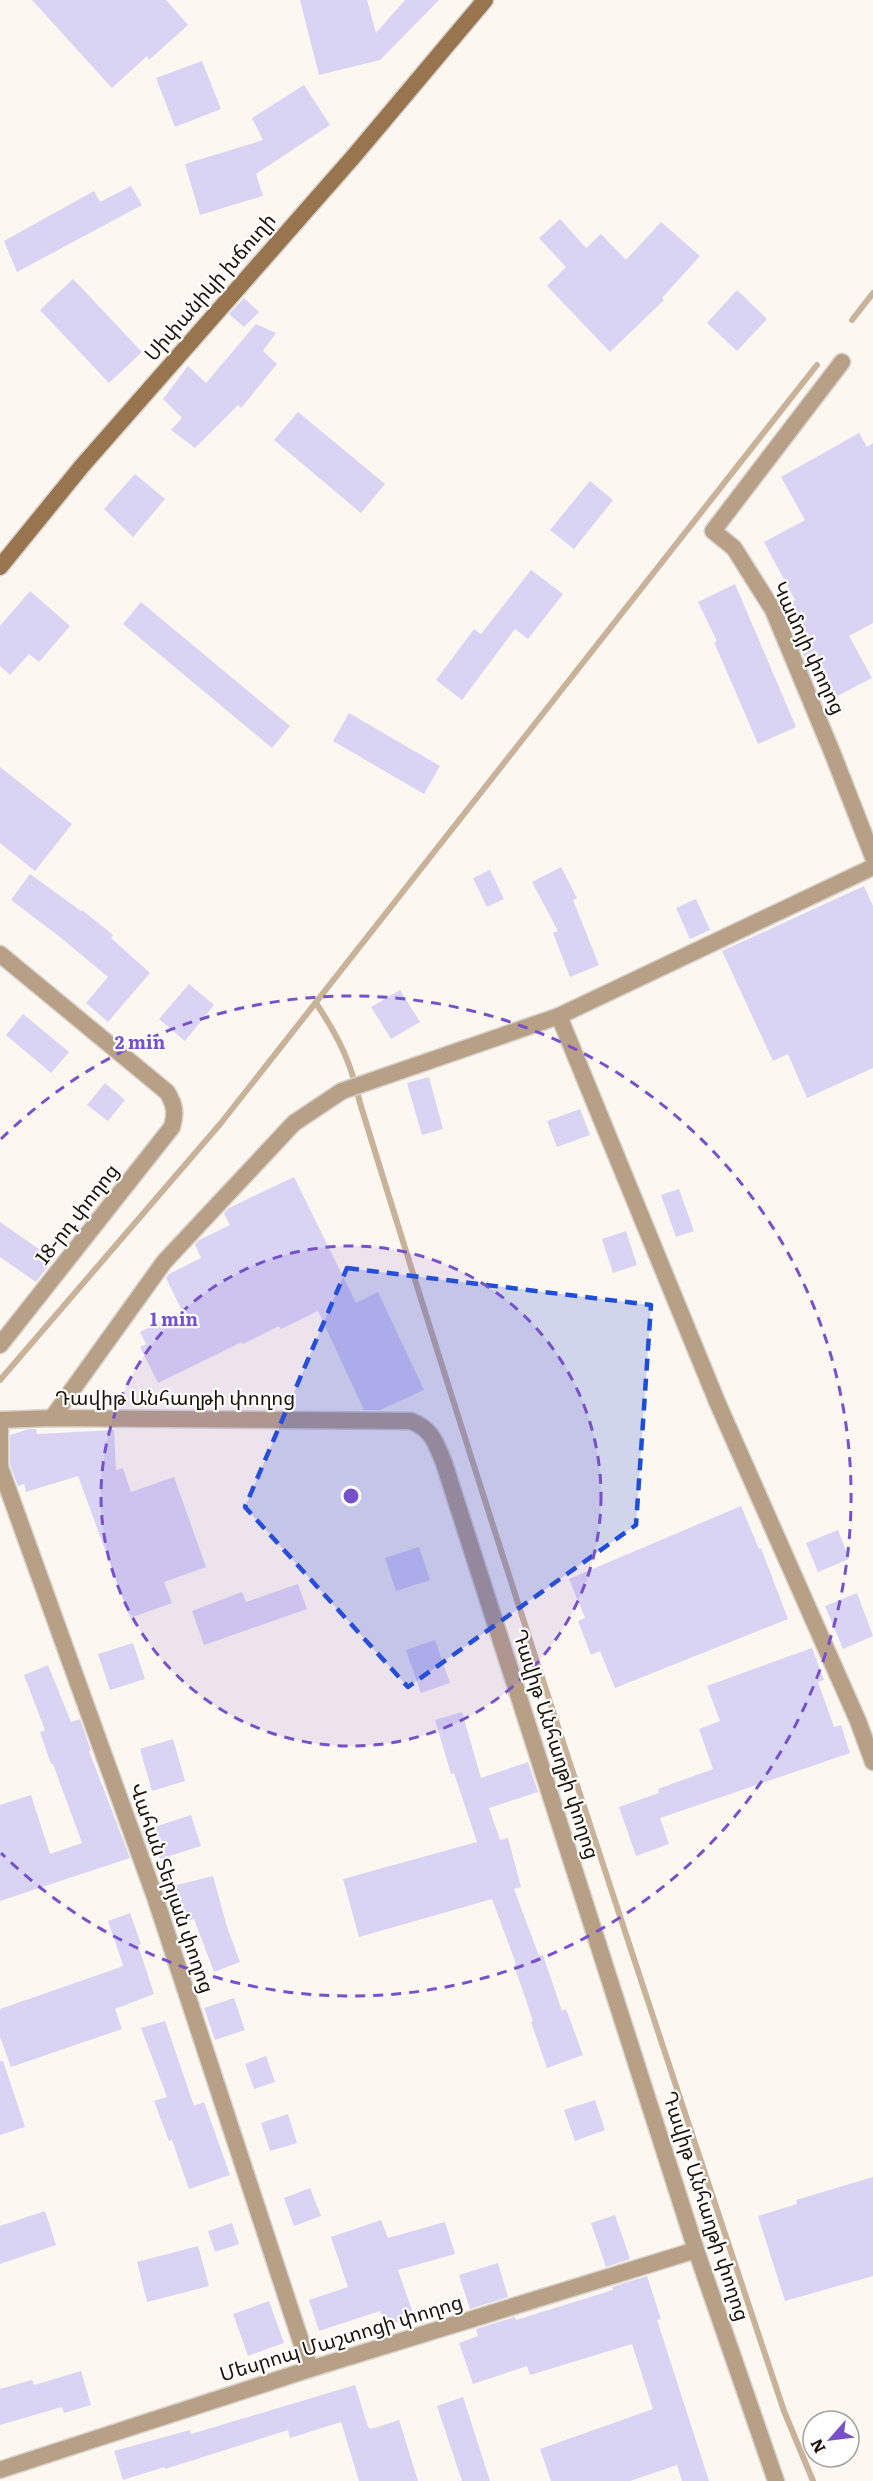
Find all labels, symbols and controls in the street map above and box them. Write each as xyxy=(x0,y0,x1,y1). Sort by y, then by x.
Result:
street label: Սիփանիկի խճուղի xyxy=(136,205,281,366)
street label: Կամոյի փողոց xyxy=(767,576,855,719)
text: 2 min xyxy=(115,1028,166,1055)
street label: 18-րդ փողոց xyxy=(26,1156,124,1270)
text: 1 min xyxy=(150,1305,199,1332)
street label: Դավիթ Անհաղթի փողոց xyxy=(55,1381,295,1411)
centre of rings xyxy=(341,1486,361,1506)
street label: Դավիթ Անհաղթի փողոց xyxy=(506,1624,609,1862)
street label: Վահան Տերյան փողոց xyxy=(124,1778,224,1997)
street label: Դավիթ Անհաղթի փողոց xyxy=(656,2086,759,2324)
street label: Մեսրոպ Մաշտոցի փողոց xyxy=(215,2285,466,2387)
north arrow xyxy=(801,2409,861,2469)
text: N xyxy=(803,2435,831,2458)

